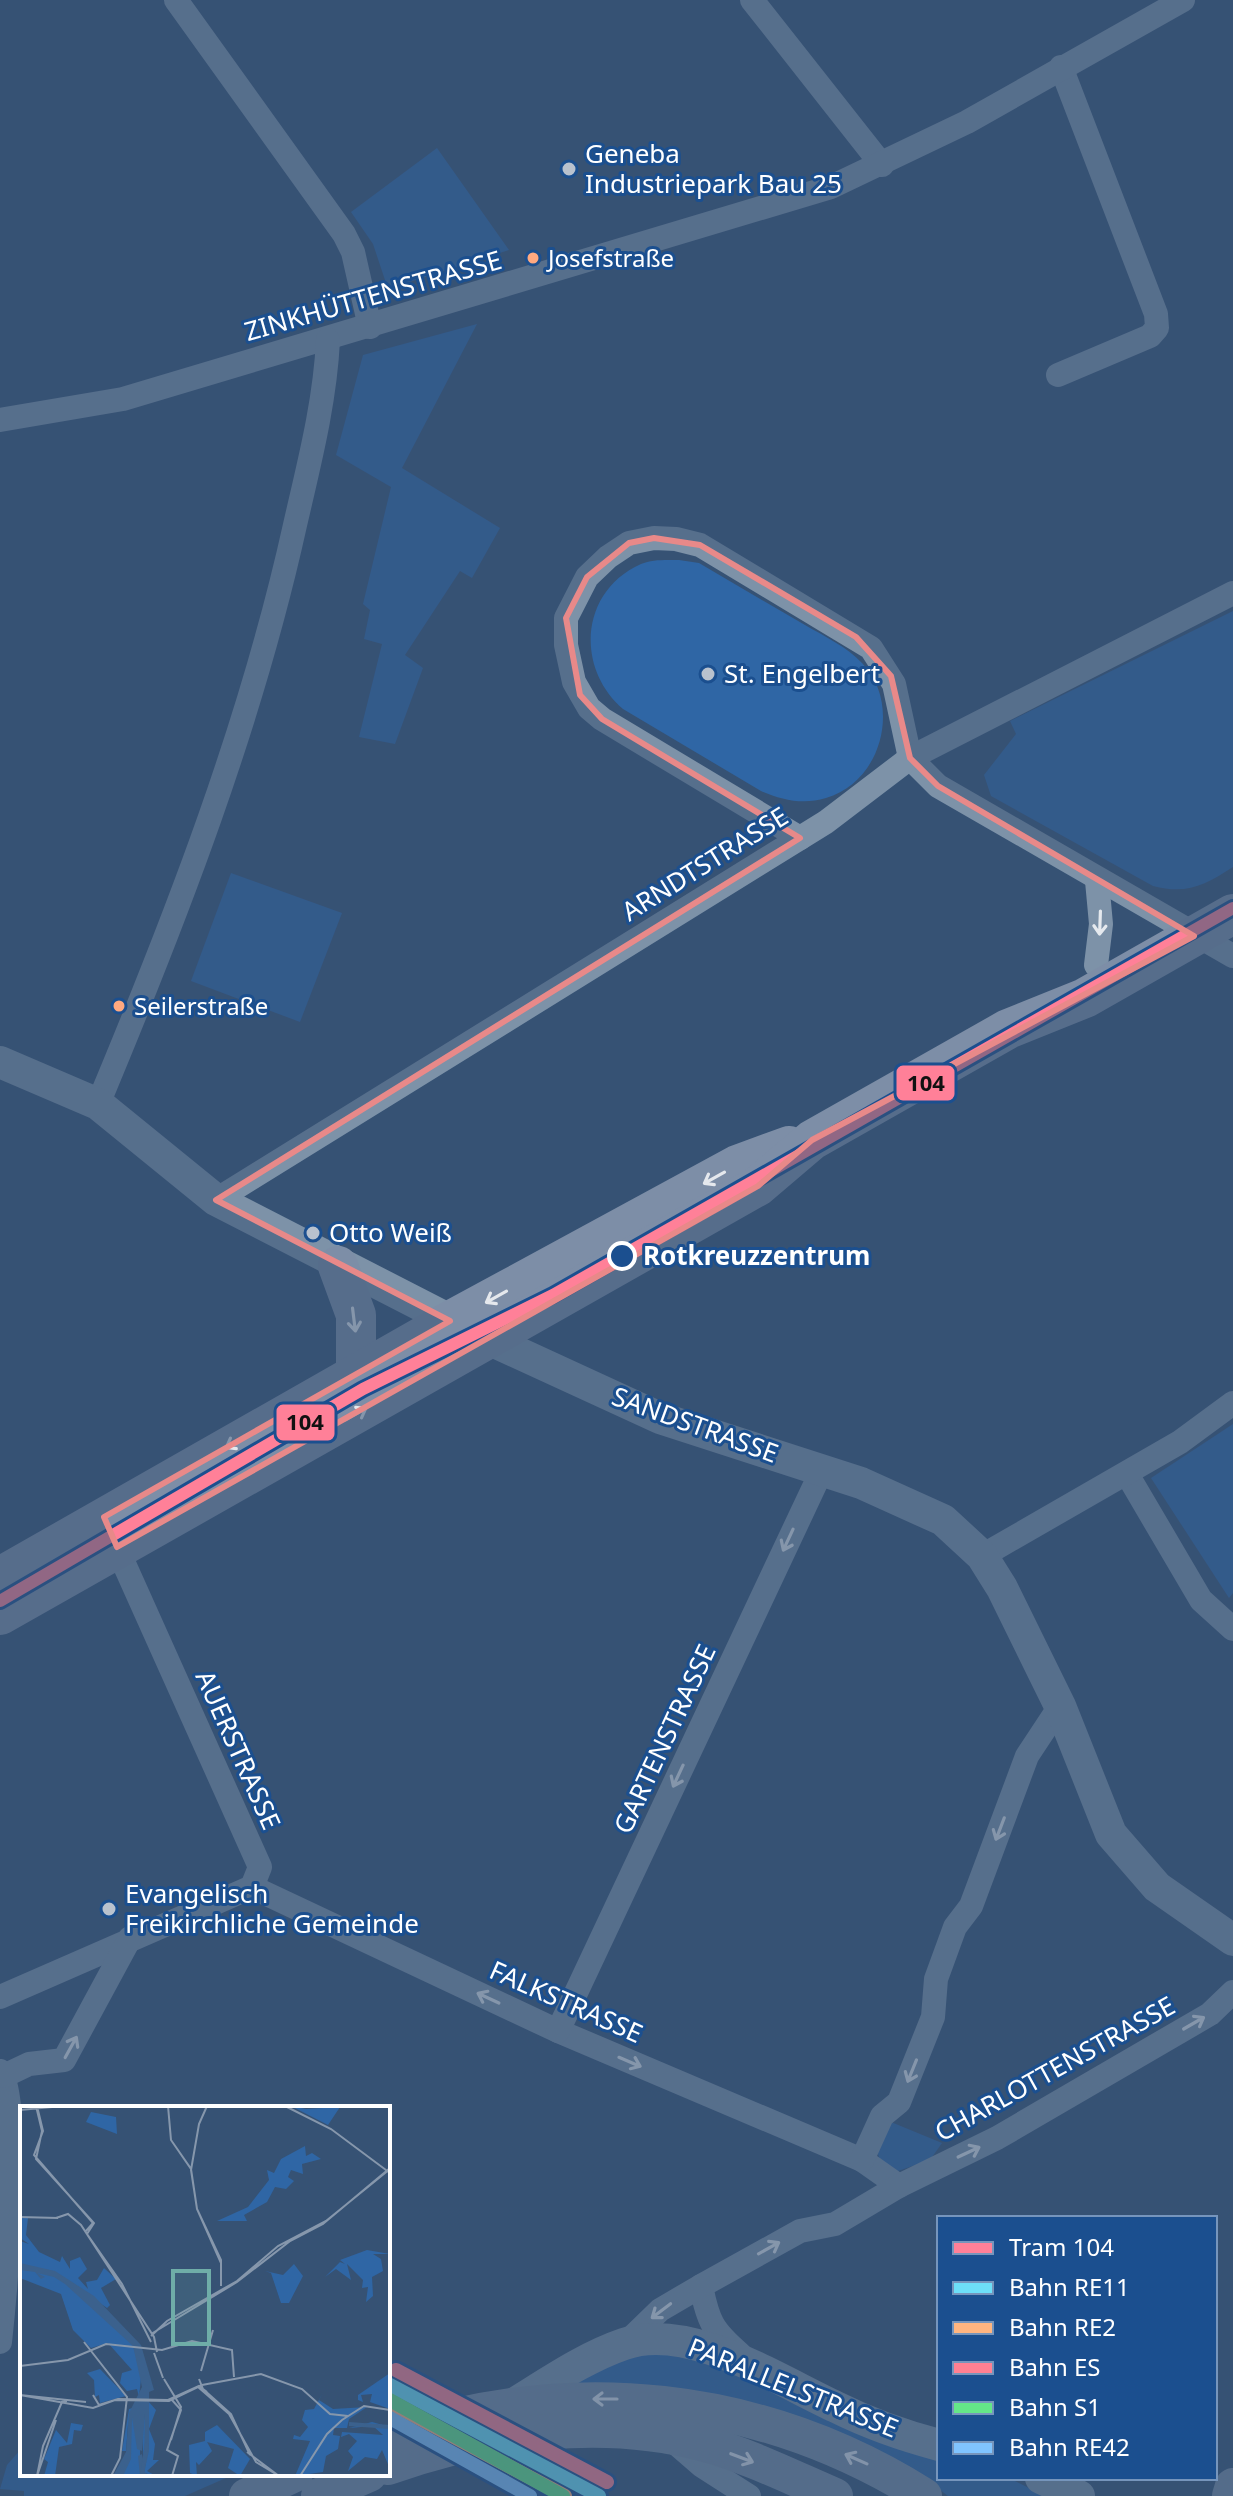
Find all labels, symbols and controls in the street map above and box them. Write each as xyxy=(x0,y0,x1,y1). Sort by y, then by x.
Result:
place label: Geneba Industriepark Bau 25 xyxy=(585,135,842,201)
marker: Geneba Industriepark Bau 25 xyxy=(560,160,578,178)
street label: ZINKHÜTTENSTRASSE xyxy=(240,241,506,349)
place label: Josefstraße xyxy=(546,241,674,274)
marker: Josefstraße xyxy=(525,250,541,266)
place label: St. Engelbert xyxy=(724,655,880,691)
marker: St. Engelbert xyxy=(699,665,717,683)
street label: ARNDTSTRASSE xyxy=(614,798,794,929)
one-way arrow xyxy=(1092,909,1107,936)
place label: Seilerstraße xyxy=(134,989,268,1022)
marker: Seilerstraße xyxy=(111,998,127,1014)
line badge: 104 xyxy=(895,1064,956,1102)
text: 104 xyxy=(907,1067,945,1097)
one-way arrow xyxy=(702,1171,726,1186)
place label: Otto Weiß xyxy=(329,1214,452,1250)
marker: Otto Weiß xyxy=(304,1224,322,1242)
place label: Rotkreuzzentrum xyxy=(643,1237,870,1273)
marker: Rotkreuzzentrum xyxy=(608,1242,636,1270)
one-way arrow xyxy=(484,1289,508,1305)
one-way arrow xyxy=(347,1306,362,1332)
street label: SANDSTRASSE xyxy=(607,1377,783,1471)
line badge: 104 xyxy=(275,1403,336,1442)
text: 104 xyxy=(286,1406,324,1436)
one-way arrow xyxy=(344,1406,368,1421)
one-way arrow xyxy=(225,1434,248,1450)
one-way arrow xyxy=(780,1528,795,1552)
street label: GARTENSTRASSE xyxy=(604,1638,724,1839)
street label: AUERSTRASSE xyxy=(188,1664,290,1835)
one-way arrow xyxy=(670,1764,685,1788)
one-way arrow xyxy=(992,1816,1006,1841)
place label: Evangelisch Freikirchliche Gemeinde xyxy=(125,1875,419,1941)
marker: Evangelisch Freikirchliche Gemeinde xyxy=(100,1900,118,1918)
street label: FALKSTRASSE xyxy=(484,1951,649,2051)
street label: CHARLOTTENSTRASSE xyxy=(928,1987,1181,2149)
one-way arrow xyxy=(476,1990,500,2005)
one-way arrow xyxy=(1182,2015,1206,2030)
one-way arrow xyxy=(64,2035,80,2059)
one-way arrow xyxy=(617,2055,642,2070)
one-way arrow xyxy=(903,2058,918,2083)
inset map xyxy=(20,2106,390,2476)
one-way arrow xyxy=(956,2144,980,2159)
legend xyxy=(937,2216,1217,2480)
text: Tram 104 xyxy=(1009,2230,1114,2263)
one-way arrow xyxy=(757,2240,780,2256)
text: Bahn RE11 xyxy=(1009,2270,1130,2303)
one-way arrow xyxy=(651,2302,672,2319)
text: Bahn RE2 xyxy=(1009,2310,1116,2343)
street label: PARALLELSTRASSE xyxy=(683,2328,904,2446)
text: Bahn ES xyxy=(1009,2350,1101,2383)
text: Bahn S1 xyxy=(1009,2390,1101,2423)
one-way arrow xyxy=(592,2391,619,2407)
text: Bahn RE42 xyxy=(1009,2430,1130,2463)
one-way arrow xyxy=(844,2451,868,2466)
one-way arrow xyxy=(729,2452,754,2466)

